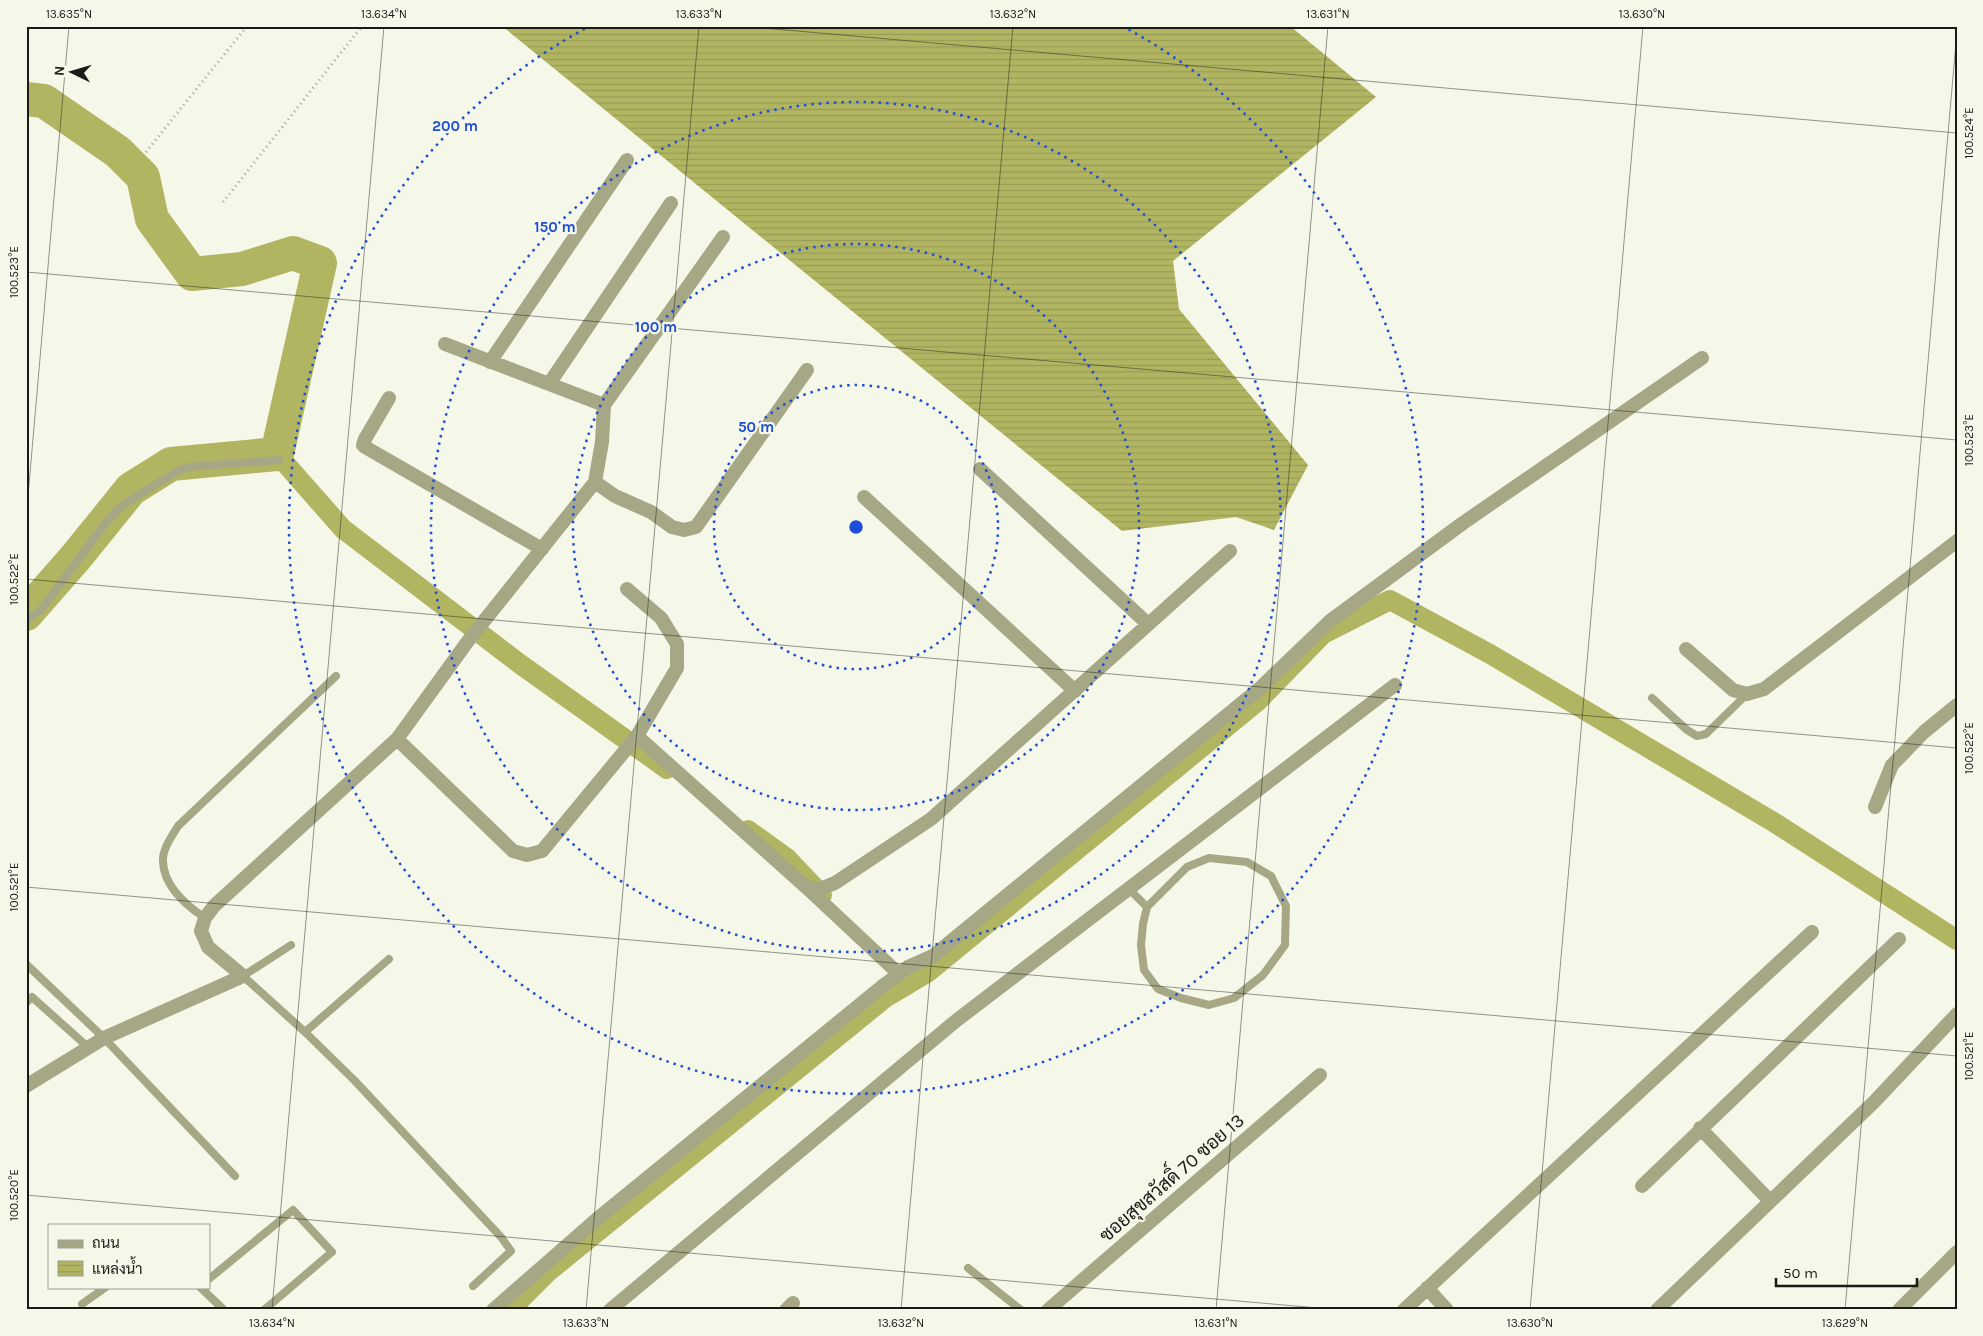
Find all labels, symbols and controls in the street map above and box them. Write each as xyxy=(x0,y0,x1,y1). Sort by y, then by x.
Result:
text: 13.635°N xyxy=(46,7,92,21)
text: 13.634°N xyxy=(361,7,407,21)
text: 13.633°N xyxy=(676,7,722,21)
text: 13.632°N xyxy=(990,7,1036,21)
text: 13.631°N xyxy=(1306,7,1350,21)
text: 13.630°N xyxy=(1619,7,1665,21)
north arrow xyxy=(48,48,98,98)
text: N xyxy=(51,65,68,77)
text: 100.524°E xyxy=(1962,107,1976,159)
text: 200 m xyxy=(432,117,478,135)
text: 150 m xyxy=(534,218,576,236)
text: 100.523°E xyxy=(7,246,21,298)
text: 100 m xyxy=(635,318,677,336)
text: 100.523°E xyxy=(1962,414,1976,466)
text: 50 m xyxy=(738,418,774,436)
centre of rings xyxy=(847,518,865,536)
text: 100.522°E xyxy=(7,553,21,605)
text: 100.522°E xyxy=(1962,722,1976,774)
text: 100.521°E xyxy=(7,863,21,911)
text: 100.521°E xyxy=(1962,1032,1976,1080)
street label: ซอยสุขสวัสดิ์ 70 ซอย 13 xyxy=(1090,1103,1249,1247)
text: 100.520°E xyxy=(7,1169,21,1221)
legend xyxy=(48,1224,210,1288)
text: ถนน xyxy=(92,1234,120,1252)
text: แหล่งน้ำ xyxy=(92,1256,143,1278)
scale bar xyxy=(1776,1256,1917,1288)
text: 50 m xyxy=(1783,1264,1818,1282)
text: 13.634°N xyxy=(249,1316,295,1330)
text: 13.633°N xyxy=(563,1316,609,1330)
text: 13.632°N xyxy=(878,1316,924,1330)
text: 13.631°N xyxy=(1194,1316,1238,1330)
text: 13.630°N xyxy=(1507,1316,1553,1330)
text: 13.629°N xyxy=(1822,1316,1868,1330)

